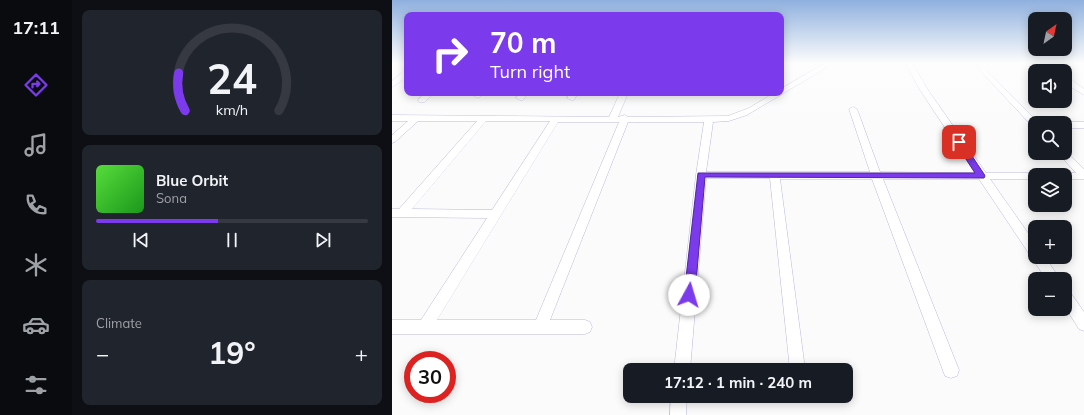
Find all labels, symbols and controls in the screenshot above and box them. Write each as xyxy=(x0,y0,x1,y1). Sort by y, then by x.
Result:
north arrow xyxy=(1028,12,1072,56)
map controls xyxy=(1028,12,1072,316)
text: 17:11 xyxy=(12,16,60,39)
text: 70 m xyxy=(490,25,556,60)
icon: right xyxy=(424,28,476,80)
text: 24 xyxy=(207,51,257,103)
text: Turn right xyxy=(490,60,570,83)
button: sound xyxy=(1028,64,1072,108)
icon: directions xyxy=(22,71,50,99)
text: km/h xyxy=(216,100,248,118)
button: search xyxy=(1028,116,1072,160)
pin xyxy=(942,125,976,159)
icon: music xyxy=(22,131,50,159)
icon: arrive xyxy=(948,131,970,153)
button: layers xyxy=(1028,168,1072,212)
text: Blue Orbit xyxy=(156,171,228,190)
text: Sona xyxy=(156,190,187,206)
icon: phone xyxy=(22,191,50,219)
button: + xyxy=(1028,220,1072,264)
icon: previous xyxy=(130,229,152,251)
icon: pause xyxy=(221,229,243,251)
icon: next xyxy=(312,229,334,251)
icon: climate xyxy=(22,251,50,279)
button: − xyxy=(1028,272,1072,316)
position arrow xyxy=(668,274,710,316)
icon: car xyxy=(22,311,50,339)
text: Climate xyxy=(96,315,142,331)
text: 19° xyxy=(208,334,256,372)
text: − xyxy=(96,340,109,368)
text: + xyxy=(355,340,368,368)
speed limit sign: 30 xyxy=(404,351,456,403)
icon: filters xyxy=(22,371,50,399)
text: 17:12 · 1 min · 240 m xyxy=(664,373,812,392)

